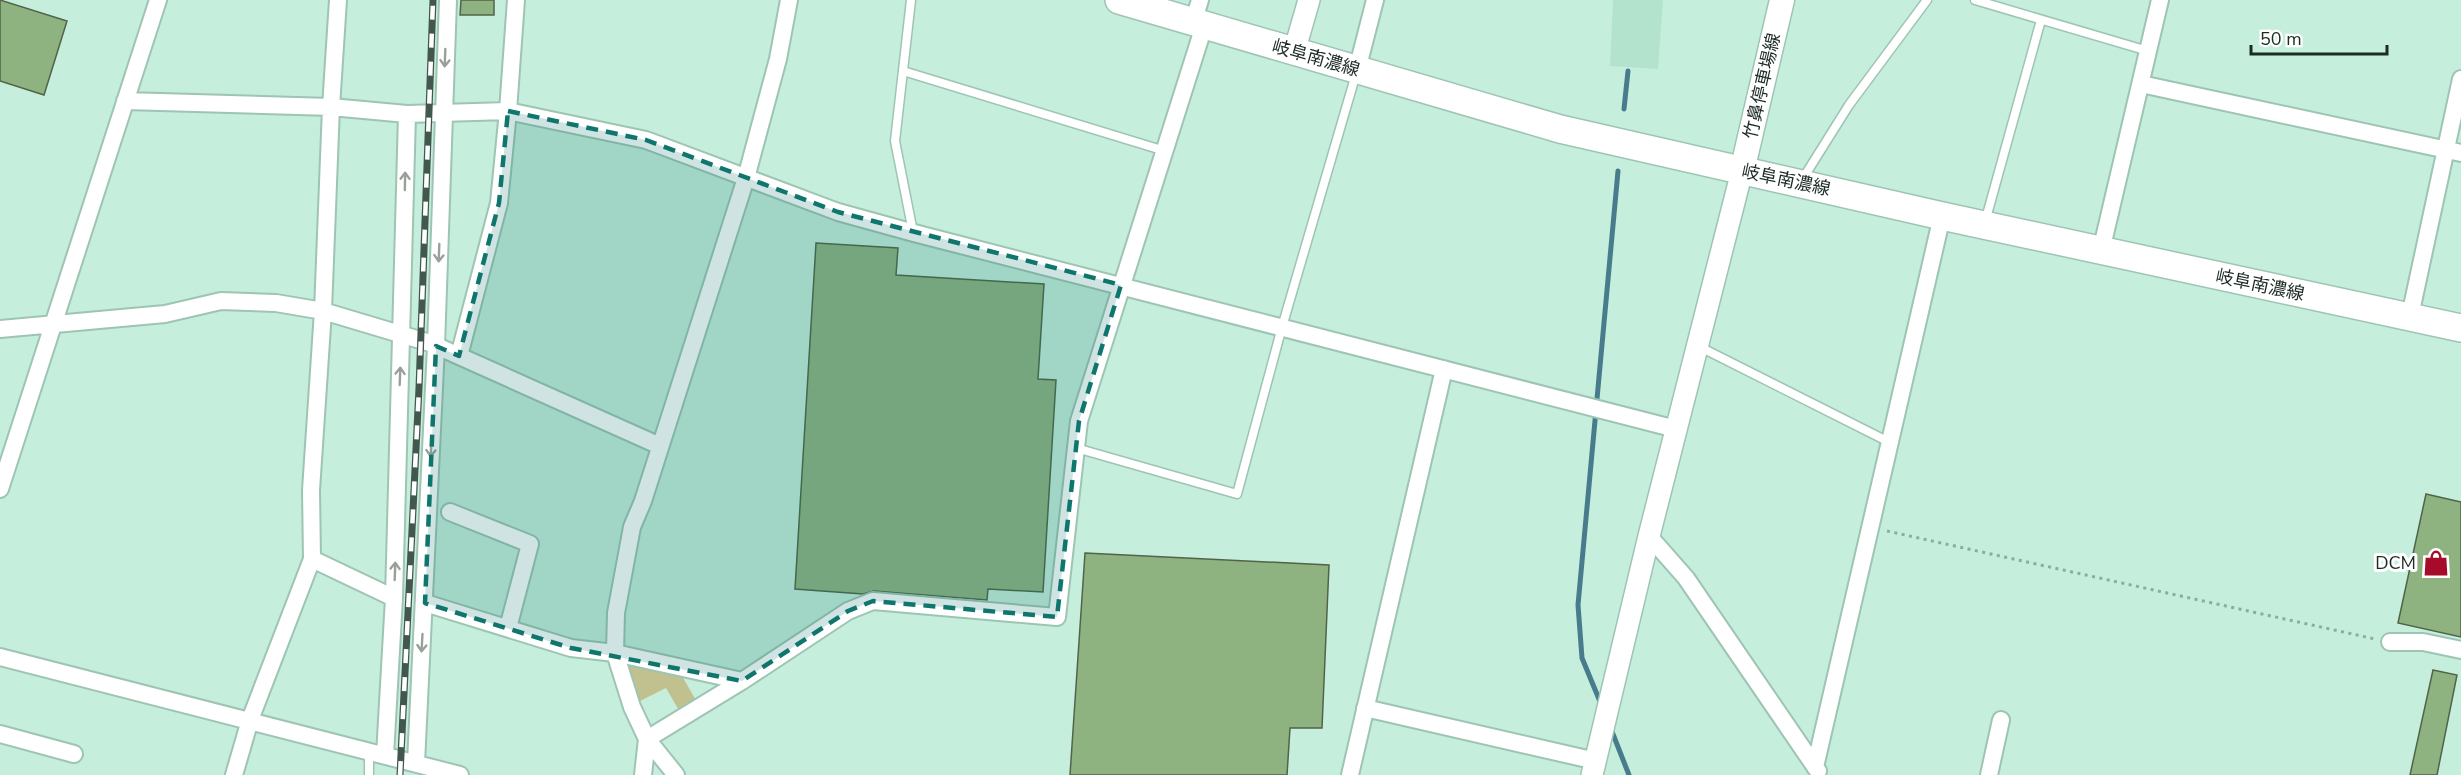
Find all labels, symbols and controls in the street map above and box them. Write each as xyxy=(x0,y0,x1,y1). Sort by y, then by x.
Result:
scale bar xyxy=(2251,18,2388,56)
text: 50 m xyxy=(2260,27,2302,51)
street label: 竹鼻停車場線 xyxy=(1738,31,1786,141)
street label: 岐阜南濃線 xyxy=(1269,34,1363,82)
one-way arrow xyxy=(440,48,451,68)
street label: 岐阜南濃線 xyxy=(1739,159,1833,201)
one-way arrow xyxy=(399,172,411,192)
one-way arrow xyxy=(433,243,444,263)
street label: 岐阜南濃線 xyxy=(2213,264,2307,306)
one-way arrow xyxy=(395,366,406,386)
one-way arrow xyxy=(426,438,437,458)
shop icon: DCM xyxy=(2421,548,2451,578)
place label: DCM xyxy=(2375,551,2416,575)
one-way arrow xyxy=(389,561,400,581)
one-way arrow xyxy=(417,633,428,652)

